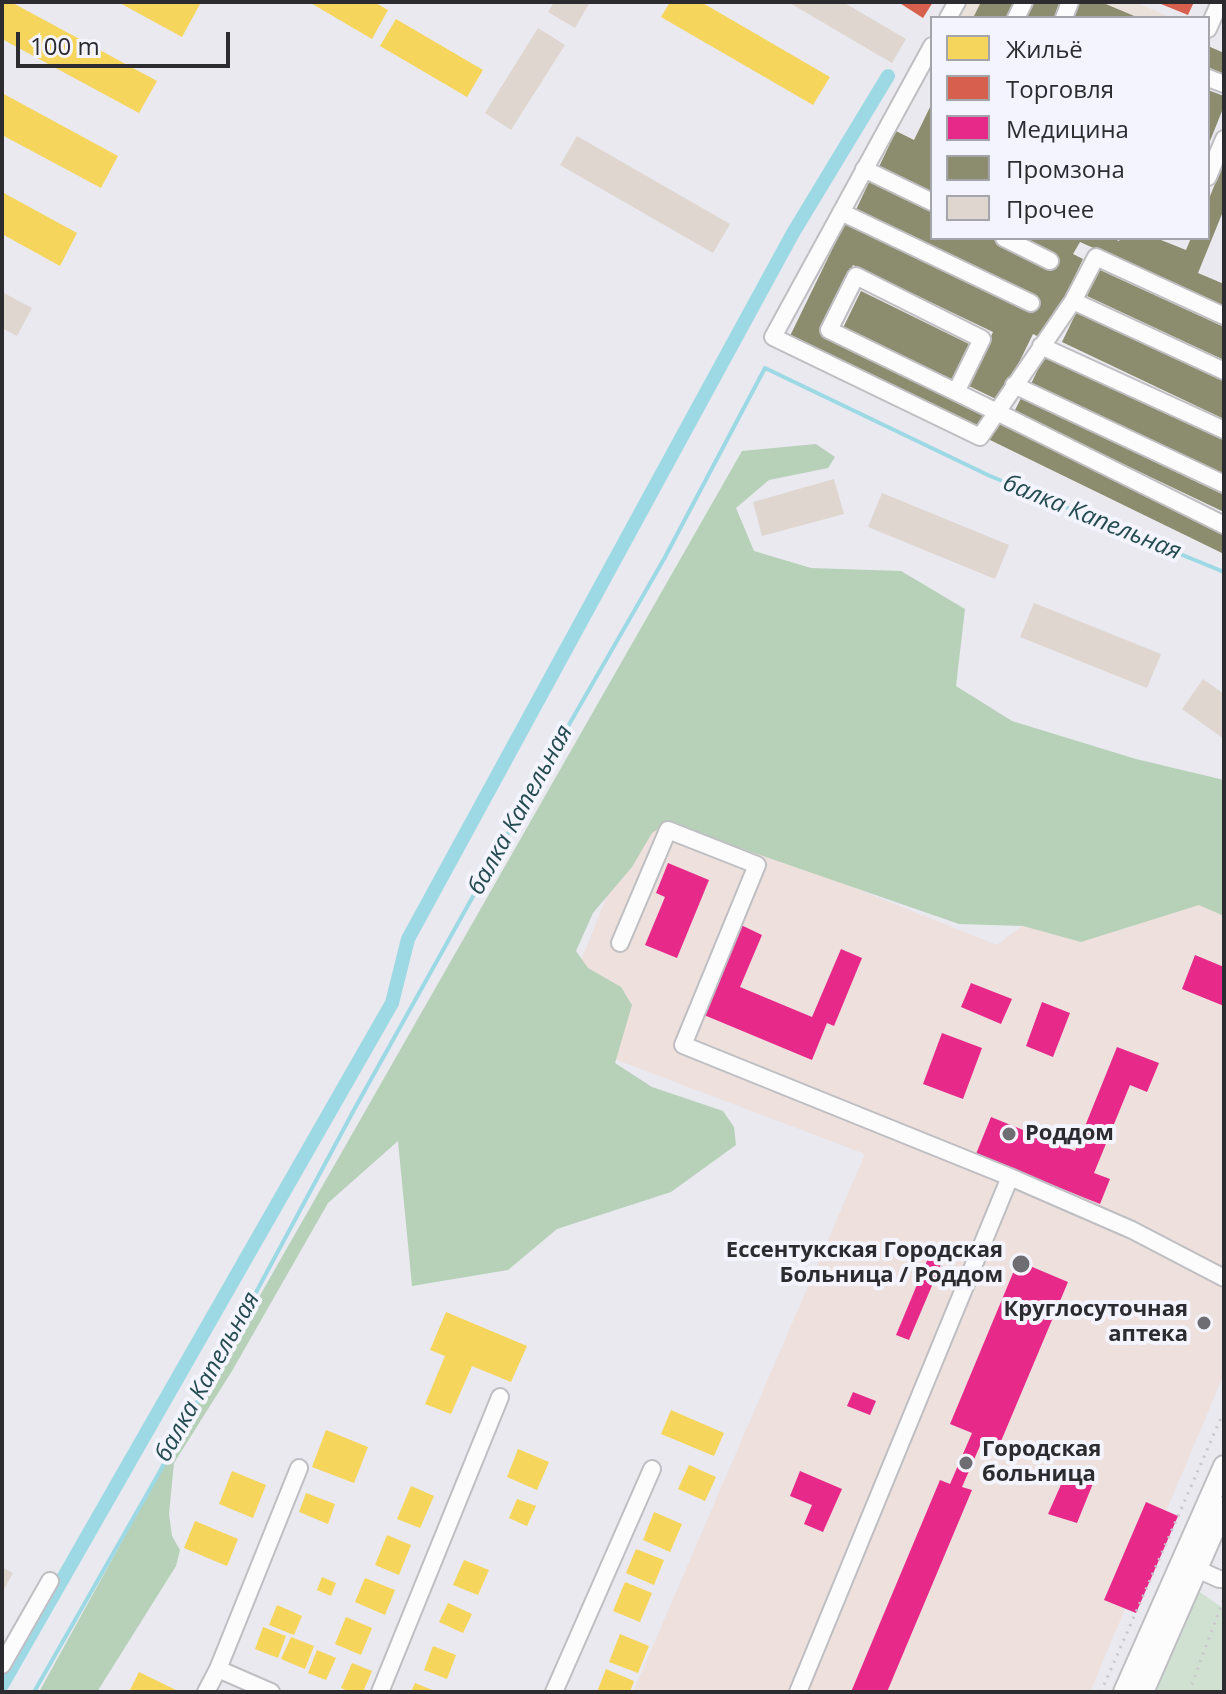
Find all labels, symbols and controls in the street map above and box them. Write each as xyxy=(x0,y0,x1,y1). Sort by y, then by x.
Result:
scale bar xyxy=(20,16,234,66)
legend xyxy=(930,16,1210,240)
text: 100 m xyxy=(30,29,100,62)
text: Жильё xyxy=(1006,32,1083,65)
text: Торговля xyxy=(1006,72,1114,105)
text: Медицина xyxy=(1006,112,1129,145)
text: Промзона xyxy=(1006,152,1125,185)
text: Прочее xyxy=(1006,192,1094,225)
water label: балка Капельная xyxy=(999,469,1185,567)
water label: балка Капельная xyxy=(462,720,580,900)
place label: Роддом xyxy=(1025,1121,1114,1147)
marker: Роддом xyxy=(1000,1125,1018,1143)
place label: Ессентукская Городская Больница / Роддом xyxy=(726,1238,1003,1290)
marker: Ессентукская Городская Больница / Роддом xyxy=(1010,1253,1032,1275)
water label: балка Капельная xyxy=(149,1287,267,1467)
place label: Круглосуточная аптека xyxy=(1004,1297,1188,1348)
marker: Круглосуточная аптека xyxy=(1195,1314,1213,1332)
place label: Городская больница xyxy=(982,1437,1101,1488)
marker: Городская больница xyxy=(957,1454,975,1472)

